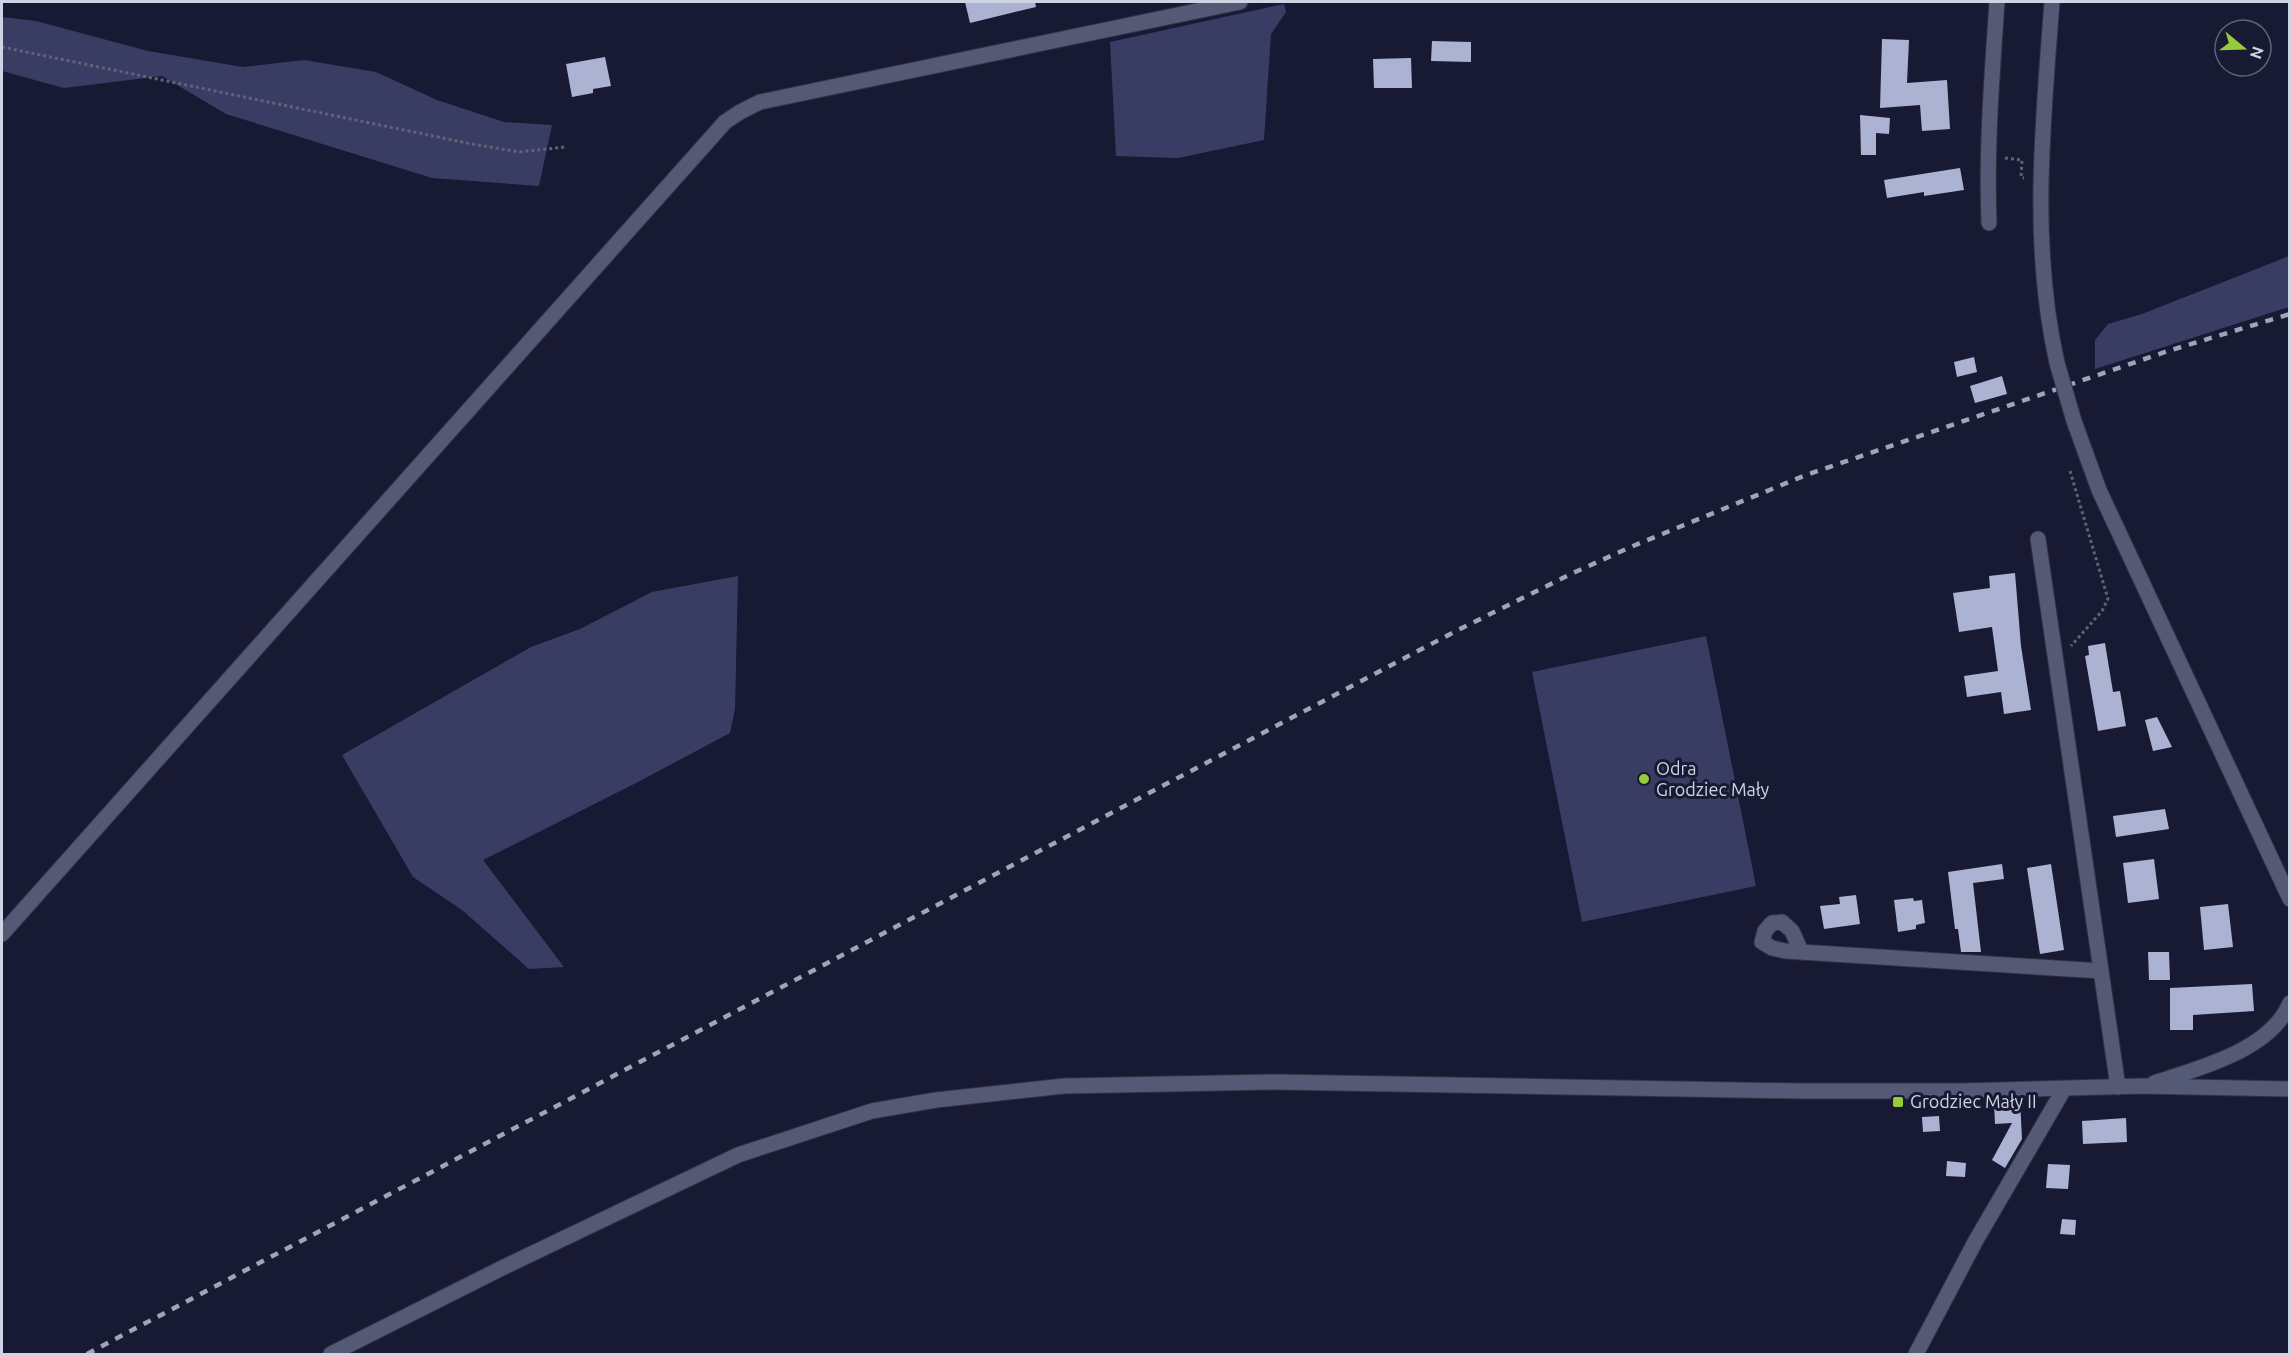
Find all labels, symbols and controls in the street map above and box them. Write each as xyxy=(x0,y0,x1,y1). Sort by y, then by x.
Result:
north arrow xyxy=(2213,18,2273,78)
text: N xyxy=(2247,44,2268,61)
place label: Odra Grodziec Mały xyxy=(1656,758,1770,799)
marker: Odra Grodziec Mały xyxy=(1637,772,1651,786)
place label: Grodziec Mały II xyxy=(1910,1091,2037,1111)
marker: Grodziec Mały II xyxy=(1891,1095,1905,1109)

